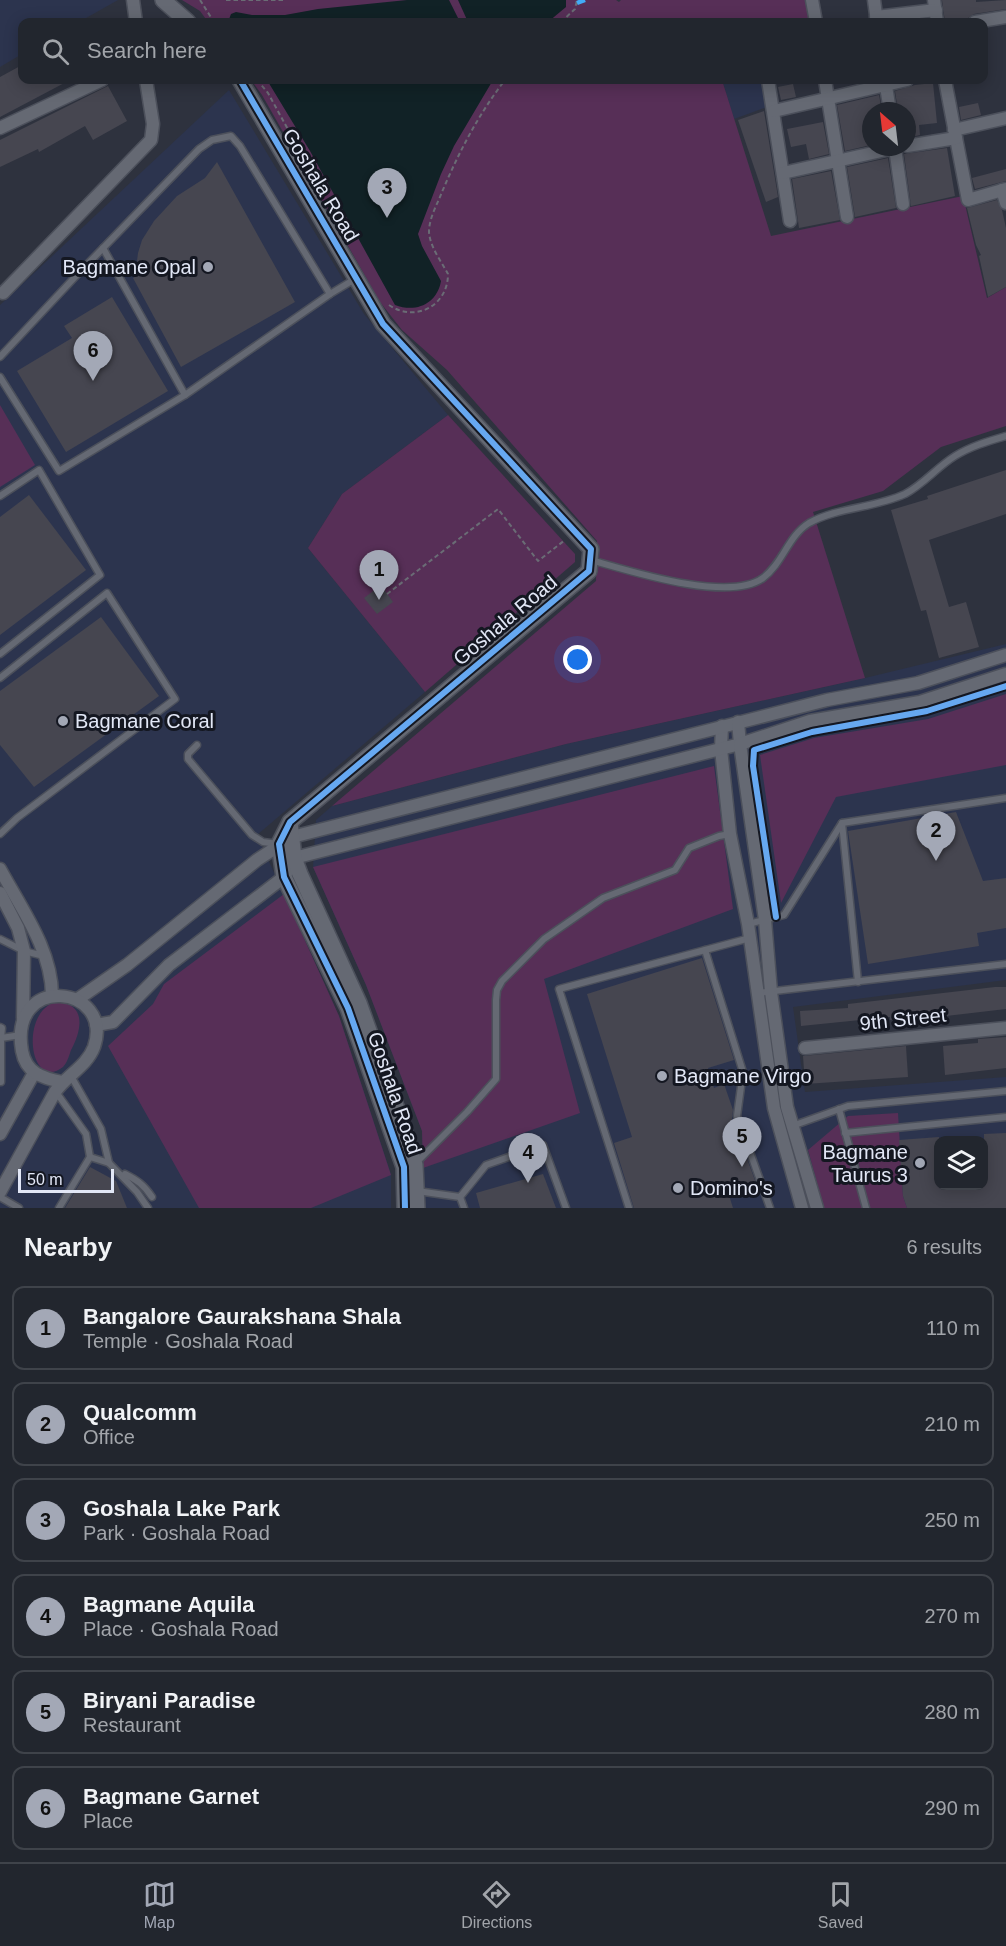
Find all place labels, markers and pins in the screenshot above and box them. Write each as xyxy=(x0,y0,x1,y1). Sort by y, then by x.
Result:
pin: 3 xyxy=(368,168,406,218)
place label: Bagmane Opal xyxy=(63,256,196,278)
marker: Bagmane Opal xyxy=(201,260,215,274)
pin: 6 xyxy=(74,332,112,381)
pin: 1 xyxy=(360,550,398,600)
place label: Bagmane Coral xyxy=(75,710,214,732)
marker: Bagmane Coral xyxy=(56,714,70,728)
pin: 2 xyxy=(916,812,956,861)
place label: Bagmane Virgo xyxy=(674,1065,812,1087)
marker: Bagmane Virgo xyxy=(655,1069,669,1083)
pin: 5 xyxy=(722,1118,762,1167)
pin: 4 xyxy=(508,1134,548,1183)
place label: Bagmane Taurus 3 xyxy=(822,1141,908,1186)
marker: Bagmane Taurus 3 xyxy=(913,1156,927,1170)
place label: Domino's xyxy=(690,1177,773,1199)
marker: Domino's xyxy=(671,1181,685,1195)

